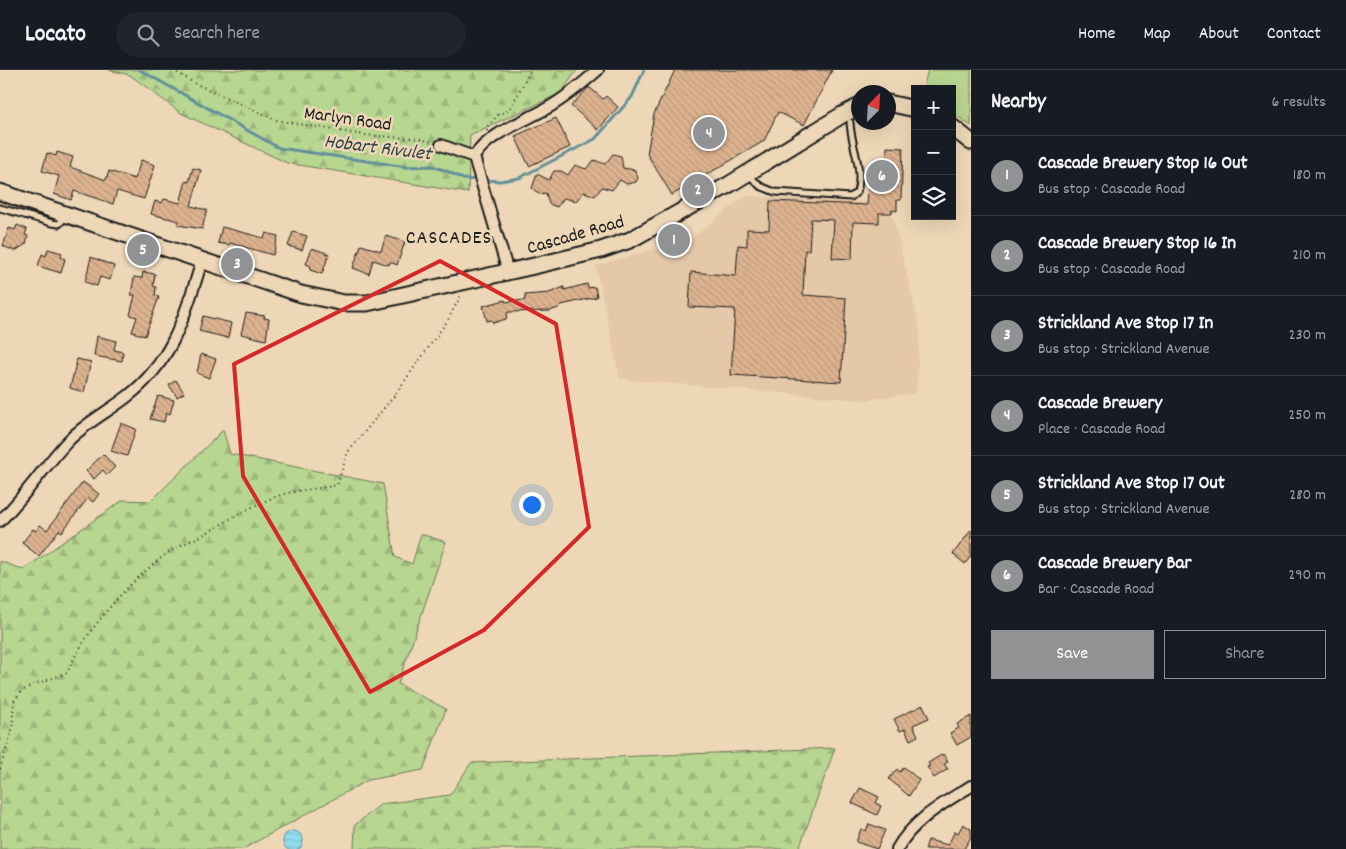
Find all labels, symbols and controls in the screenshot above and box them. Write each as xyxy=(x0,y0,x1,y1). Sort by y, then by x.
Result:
search box xyxy=(116,12,466,57)
text: Locato xyxy=(25,18,86,52)
icon: search xyxy=(134,21,162,49)
text: Search here xyxy=(174,21,260,48)
text: Home xyxy=(1078,22,1115,47)
text: Map xyxy=(1143,22,1171,47)
text: About xyxy=(1199,22,1239,47)
text: Contact xyxy=(1267,22,1321,47)
north arrow xyxy=(851,85,896,130)
map controls xyxy=(911,85,956,220)
button: + xyxy=(911,85,956,130)
text: Nearby xyxy=(991,88,1046,118)
text: 6 results xyxy=(1271,91,1326,114)
street label: Marlyn Road xyxy=(302,101,393,140)
pin: 4 xyxy=(693,114,725,152)
water label: Hobart Rivulet xyxy=(322,129,434,170)
button: − xyxy=(911,130,956,175)
text: Cascade Brewery Stop 16 Out xyxy=(1038,151,1247,178)
pin: 6 xyxy=(866,157,898,195)
text: 1 xyxy=(1005,164,1009,187)
text: 180 m xyxy=(1293,164,1326,187)
pin: 2 xyxy=(682,171,714,209)
button: layers xyxy=(911,175,956,220)
text: Bus stop · Cascade Road xyxy=(1038,178,1185,201)
street label: Cascade Road xyxy=(524,210,628,263)
pin: 1 xyxy=(658,221,690,259)
district label: CASCADES xyxy=(406,225,492,253)
pin: 5 xyxy=(127,231,159,269)
text: Cascade Brewery Stop 16 In xyxy=(1038,231,1236,258)
text: 2 xyxy=(1004,244,1011,267)
text: 210 m xyxy=(1292,244,1326,267)
pin: 3 xyxy=(221,245,253,283)
text: Bus stop · Cascade Road xyxy=(1038,258,1185,281)
text: Strickland Ave Stop 17 In xyxy=(1038,311,1213,338)
text: 3 xyxy=(1003,324,1011,347)
text: 230 m xyxy=(1289,324,1326,347)
text: Bus stop · Strickland Avenue xyxy=(1038,338,1209,361)
text: Cascade Brewery xyxy=(1038,391,1162,418)
text: 4 xyxy=(1004,404,1010,427)
text: 250 m xyxy=(1288,404,1326,427)
text: Place · Cascade Road xyxy=(1038,418,1165,441)
text: Strickland Ave Stop 17 Out xyxy=(1038,471,1225,498)
text: 5 xyxy=(1003,484,1011,507)
text: 280 m xyxy=(1289,484,1326,507)
your location xyxy=(519,492,545,518)
text: Bus stop · Strickland Avenue xyxy=(1038,498,1209,521)
text: Cascade Brewery Bar xyxy=(1038,551,1192,578)
text: 6 xyxy=(1003,564,1011,587)
text: 290 m xyxy=(1288,564,1326,587)
text: Bar · Cascade Road xyxy=(1038,578,1154,601)
button: Save xyxy=(991,630,1154,679)
button: Share xyxy=(1164,630,1326,679)

